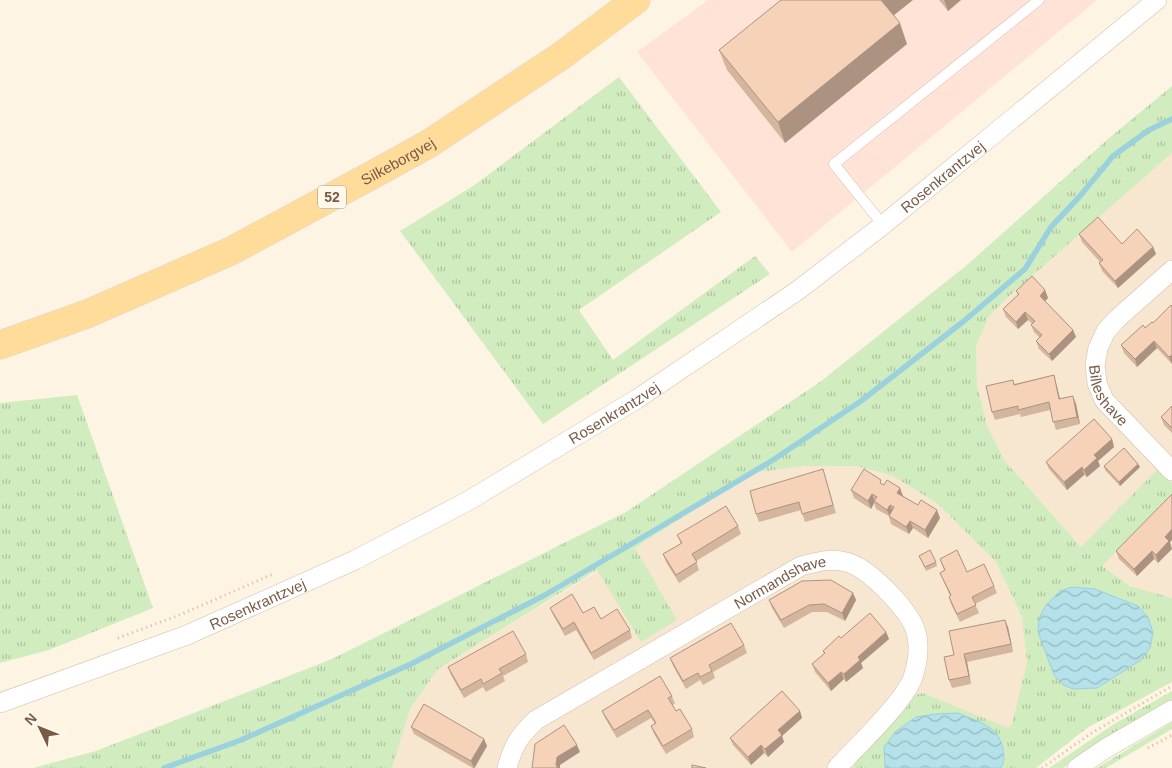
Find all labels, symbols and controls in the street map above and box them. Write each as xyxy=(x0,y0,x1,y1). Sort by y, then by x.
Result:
street label: Silkeborgvej xyxy=(358,134,438,188)
street label: Rosenkrantzvej xyxy=(897,137,988,216)
road number: 52 xyxy=(318,186,346,208)
street label: Billeshave xyxy=(1087,364,1132,429)
street label: Rosenkrantzvej xyxy=(565,378,662,447)
street label: Normandshave xyxy=(731,552,827,612)
street label: Rosenkrantzvej xyxy=(207,575,308,632)
north arrow xyxy=(15,703,65,753)
text: N xyxy=(21,710,40,728)

